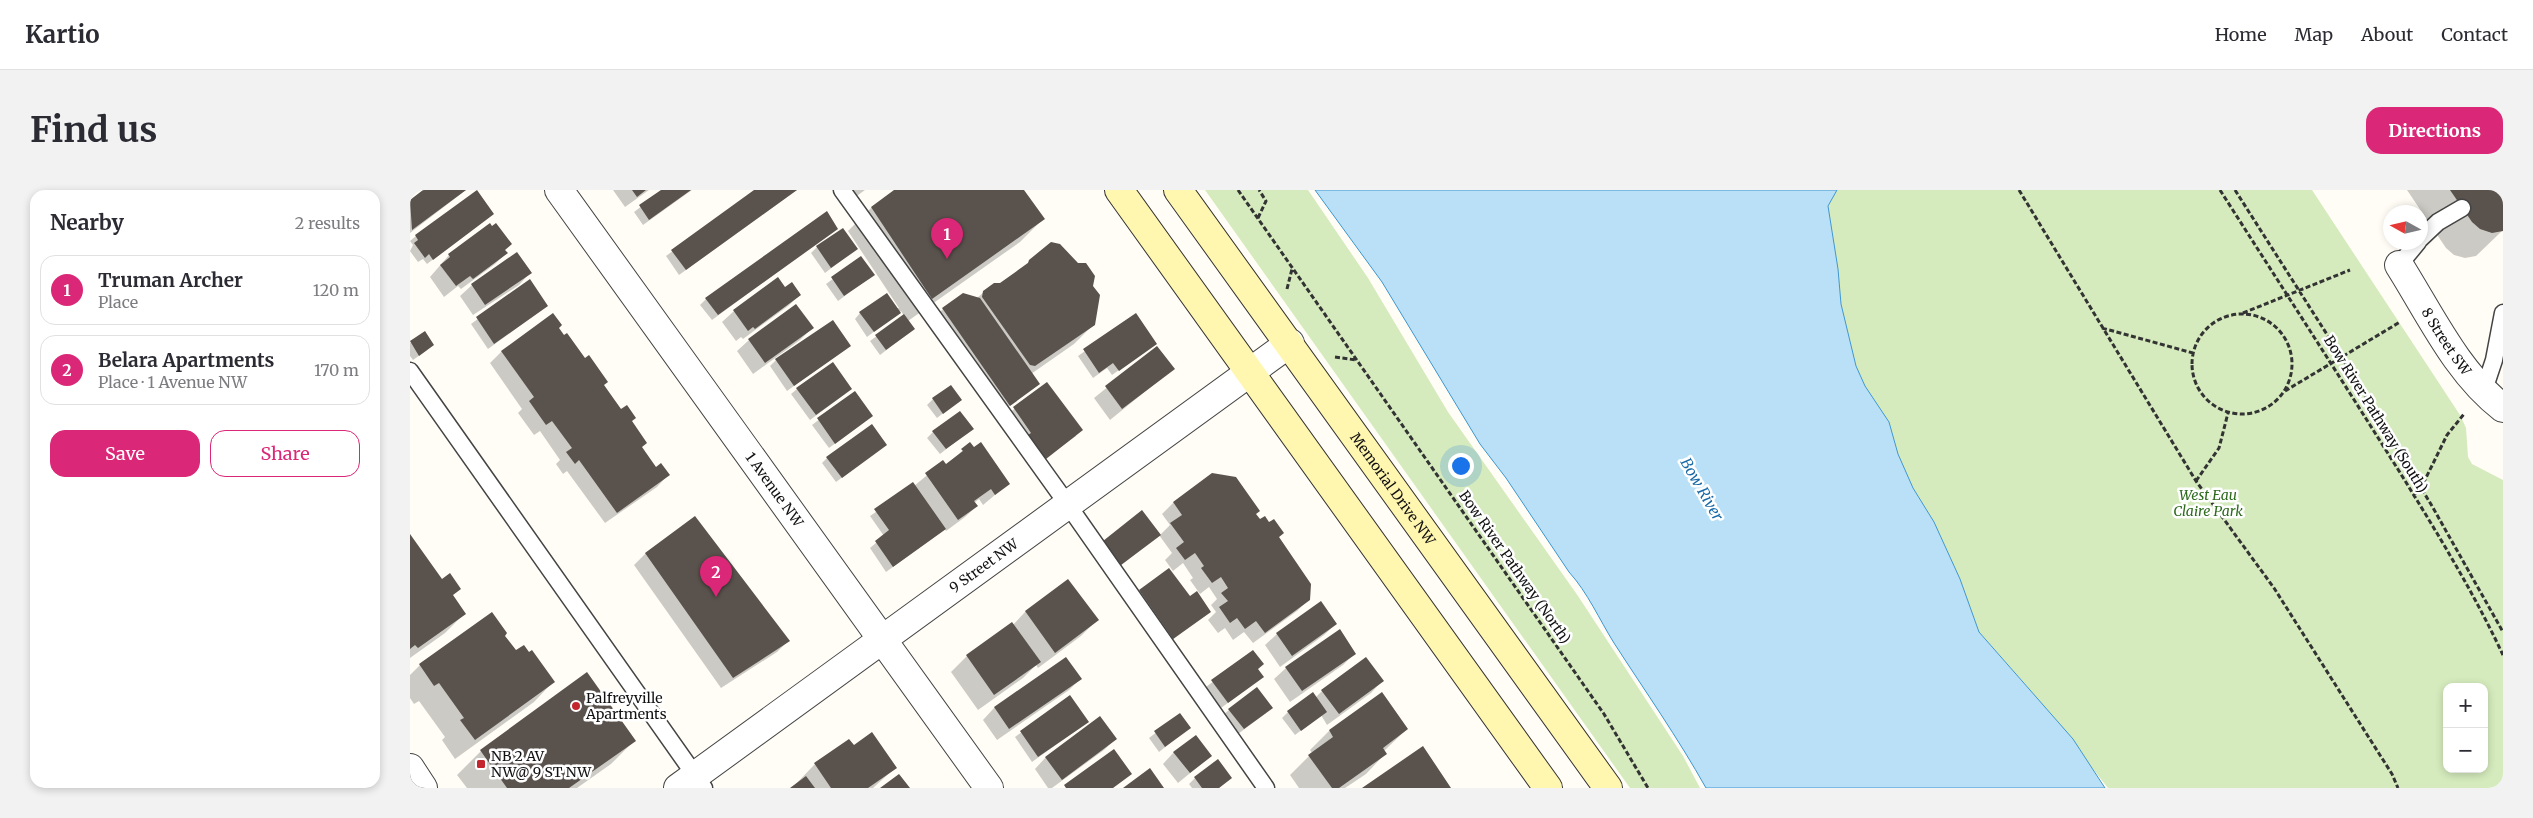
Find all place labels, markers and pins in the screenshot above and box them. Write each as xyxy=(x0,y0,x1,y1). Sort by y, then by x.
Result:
pin: 1 xyxy=(931,218,963,259)
pin: 2 xyxy=(700,556,732,597)
place label: Palfreyville Apartments xyxy=(585,689,667,723)
marker: Palfreyville Apartments xyxy=(570,700,582,712)
place label: NB 2 AV NW@ 9 ST NW xyxy=(491,747,592,781)
marker: NB 2 AV NW@ 9 ST NW xyxy=(475,758,487,770)

